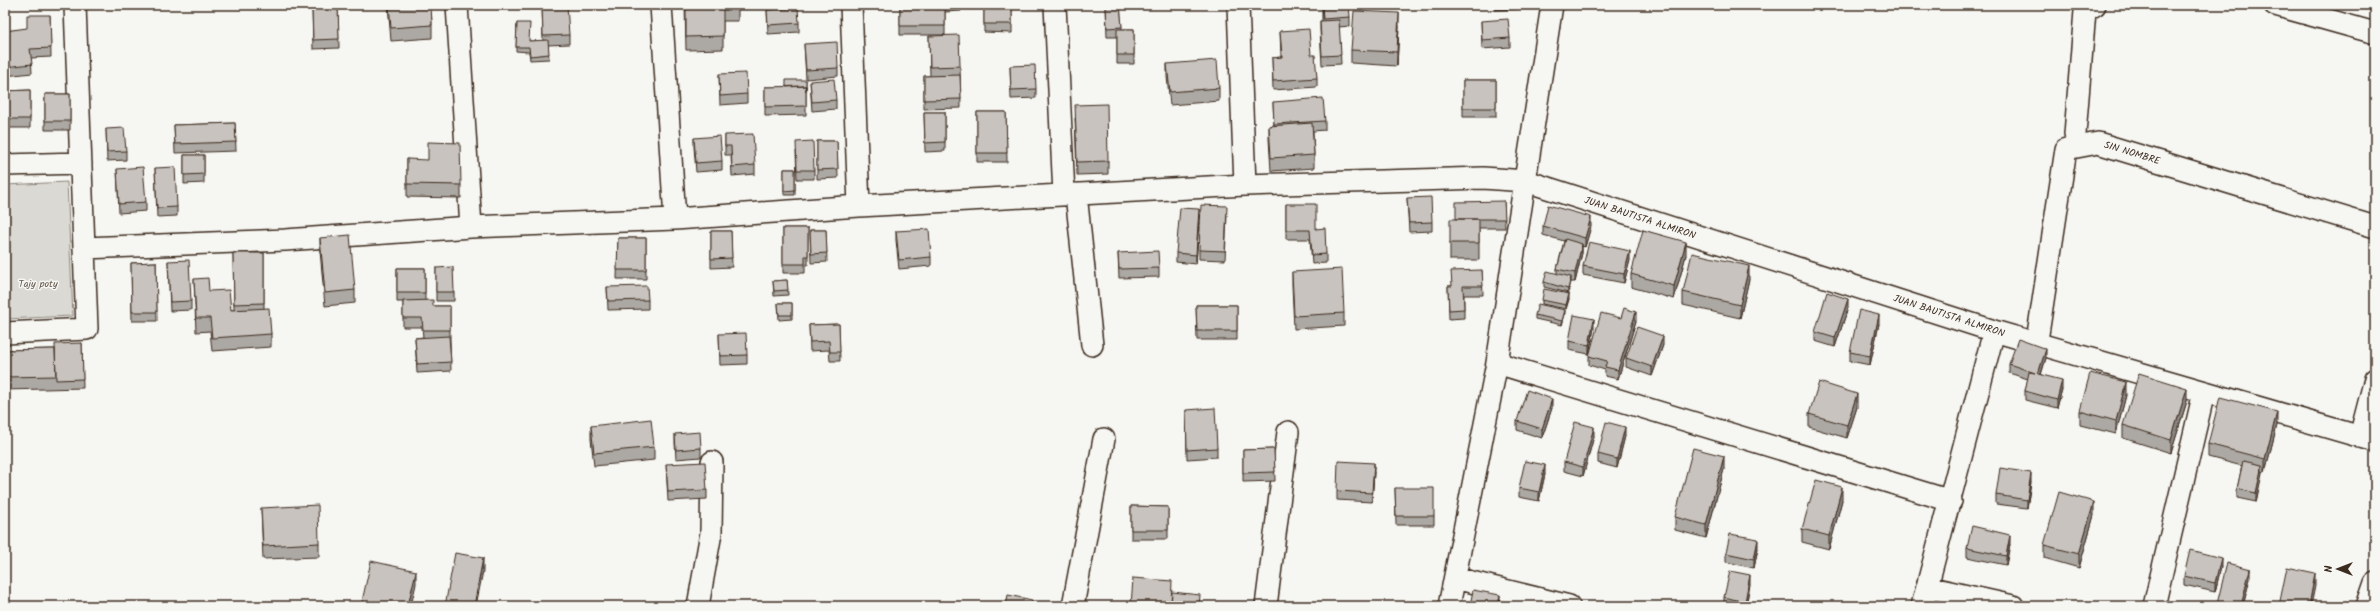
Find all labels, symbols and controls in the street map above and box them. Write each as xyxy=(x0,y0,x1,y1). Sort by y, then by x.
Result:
street label: SIN NOMBRE xyxy=(2102,137,2163,169)
street label: JUAN BAUTISTA ALMIRON xyxy=(1582,192,1698,244)
park label: Tajy poty xyxy=(18,276,58,292)
street label: JUAN BAUTISTA ALMIRON xyxy=(1891,290,2007,342)
north arrow xyxy=(2318,549,2358,589)
text: N xyxy=(2320,565,2338,572)

